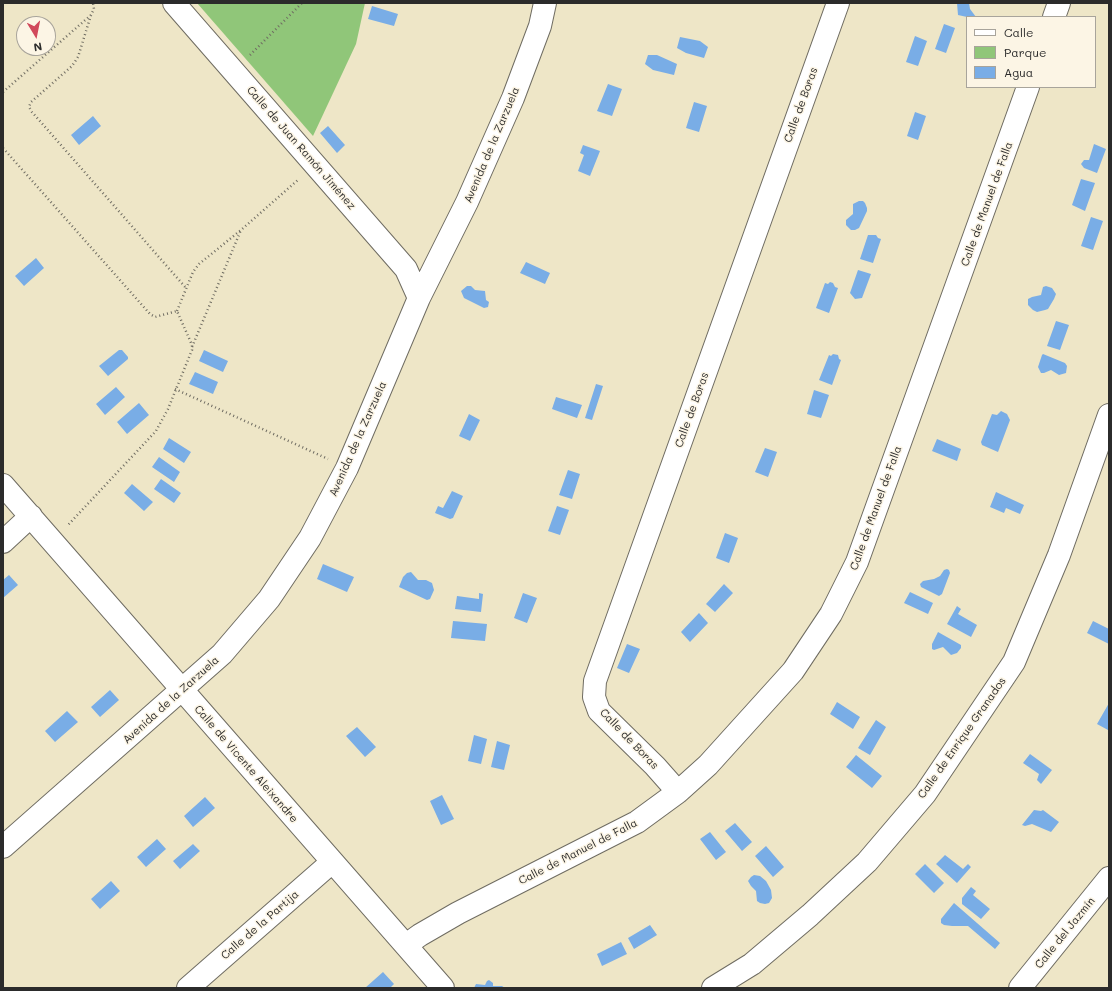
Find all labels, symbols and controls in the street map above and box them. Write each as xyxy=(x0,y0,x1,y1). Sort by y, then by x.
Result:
north arrow xyxy=(16,16,56,56)
legend xyxy=(966,16,1096,88)
text: Calle xyxy=(1004,24,1034,40)
text: N xyxy=(33,39,43,55)
text: Parque xyxy=(1004,44,1047,60)
text: Agua xyxy=(1004,64,1033,80)
street label: Calle de Boras xyxy=(781,66,821,144)
street label: Calle de Juan Ramón Jiménez xyxy=(244,84,358,212)
street label: Avenida de la Zarzuela xyxy=(462,85,522,205)
street label: Calle de Manuel de Falla xyxy=(958,140,1016,268)
street label: Calle de Boras xyxy=(672,371,712,449)
street label: Avenida de la Zarzuela xyxy=(327,379,389,499)
street label: Calle de Manuel de Falla xyxy=(847,444,905,572)
street label: Avenida de la Zarzuela xyxy=(120,653,222,747)
street label: Calle de Enrique Granados xyxy=(915,675,1009,801)
street label: Calle de Vicente Aleixandre xyxy=(191,703,301,825)
street label: Calle de Boras xyxy=(597,706,661,772)
street label: Calle de Manuel de Falla xyxy=(516,816,640,888)
street label: Calle de la Partija xyxy=(218,888,302,962)
street label: Calle del Jazmín xyxy=(1032,895,1098,971)

